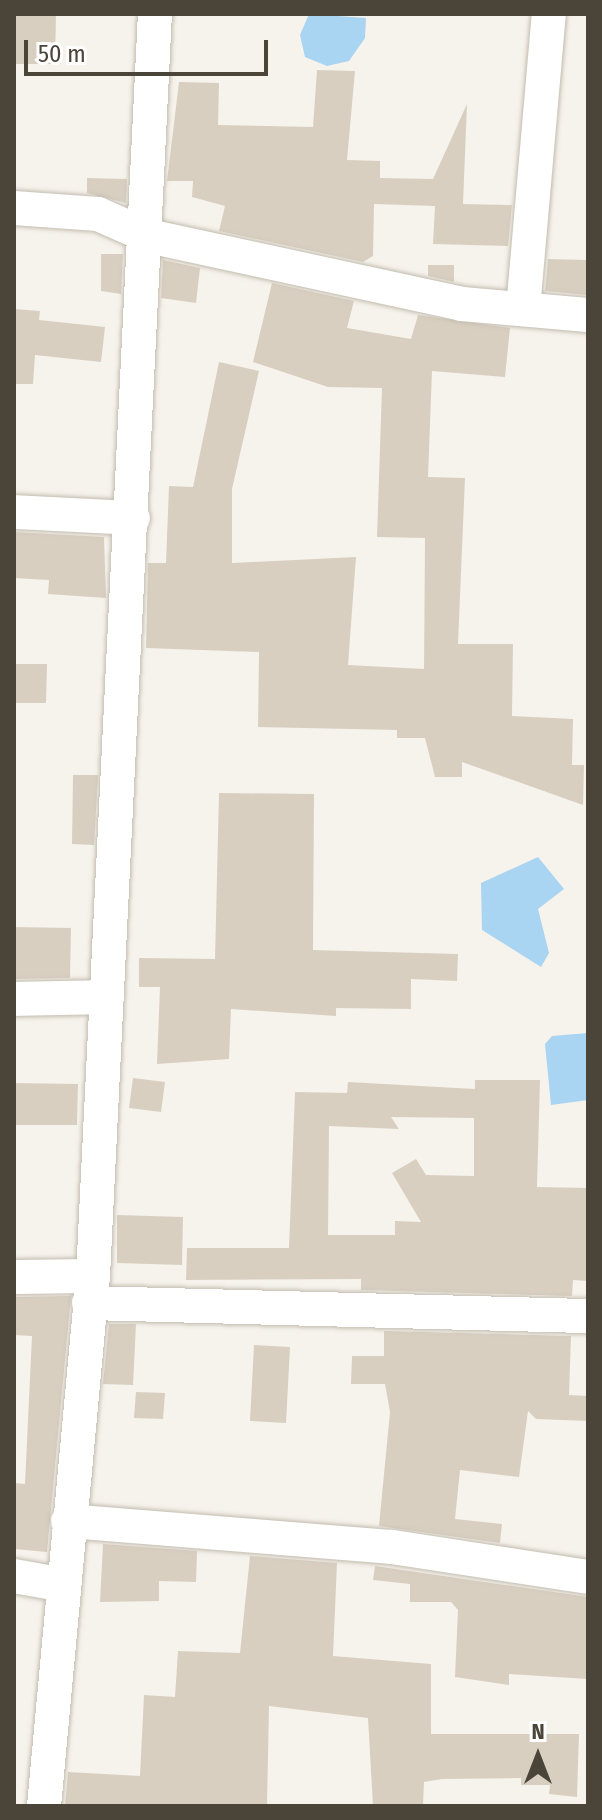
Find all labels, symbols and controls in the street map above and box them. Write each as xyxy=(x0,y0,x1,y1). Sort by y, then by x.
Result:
scale bar xyxy=(28,24,272,74)
text: 50 m xyxy=(38,40,86,68)
north arrow xyxy=(498,1716,578,1796)
text: N xyxy=(531,1718,545,1745)

